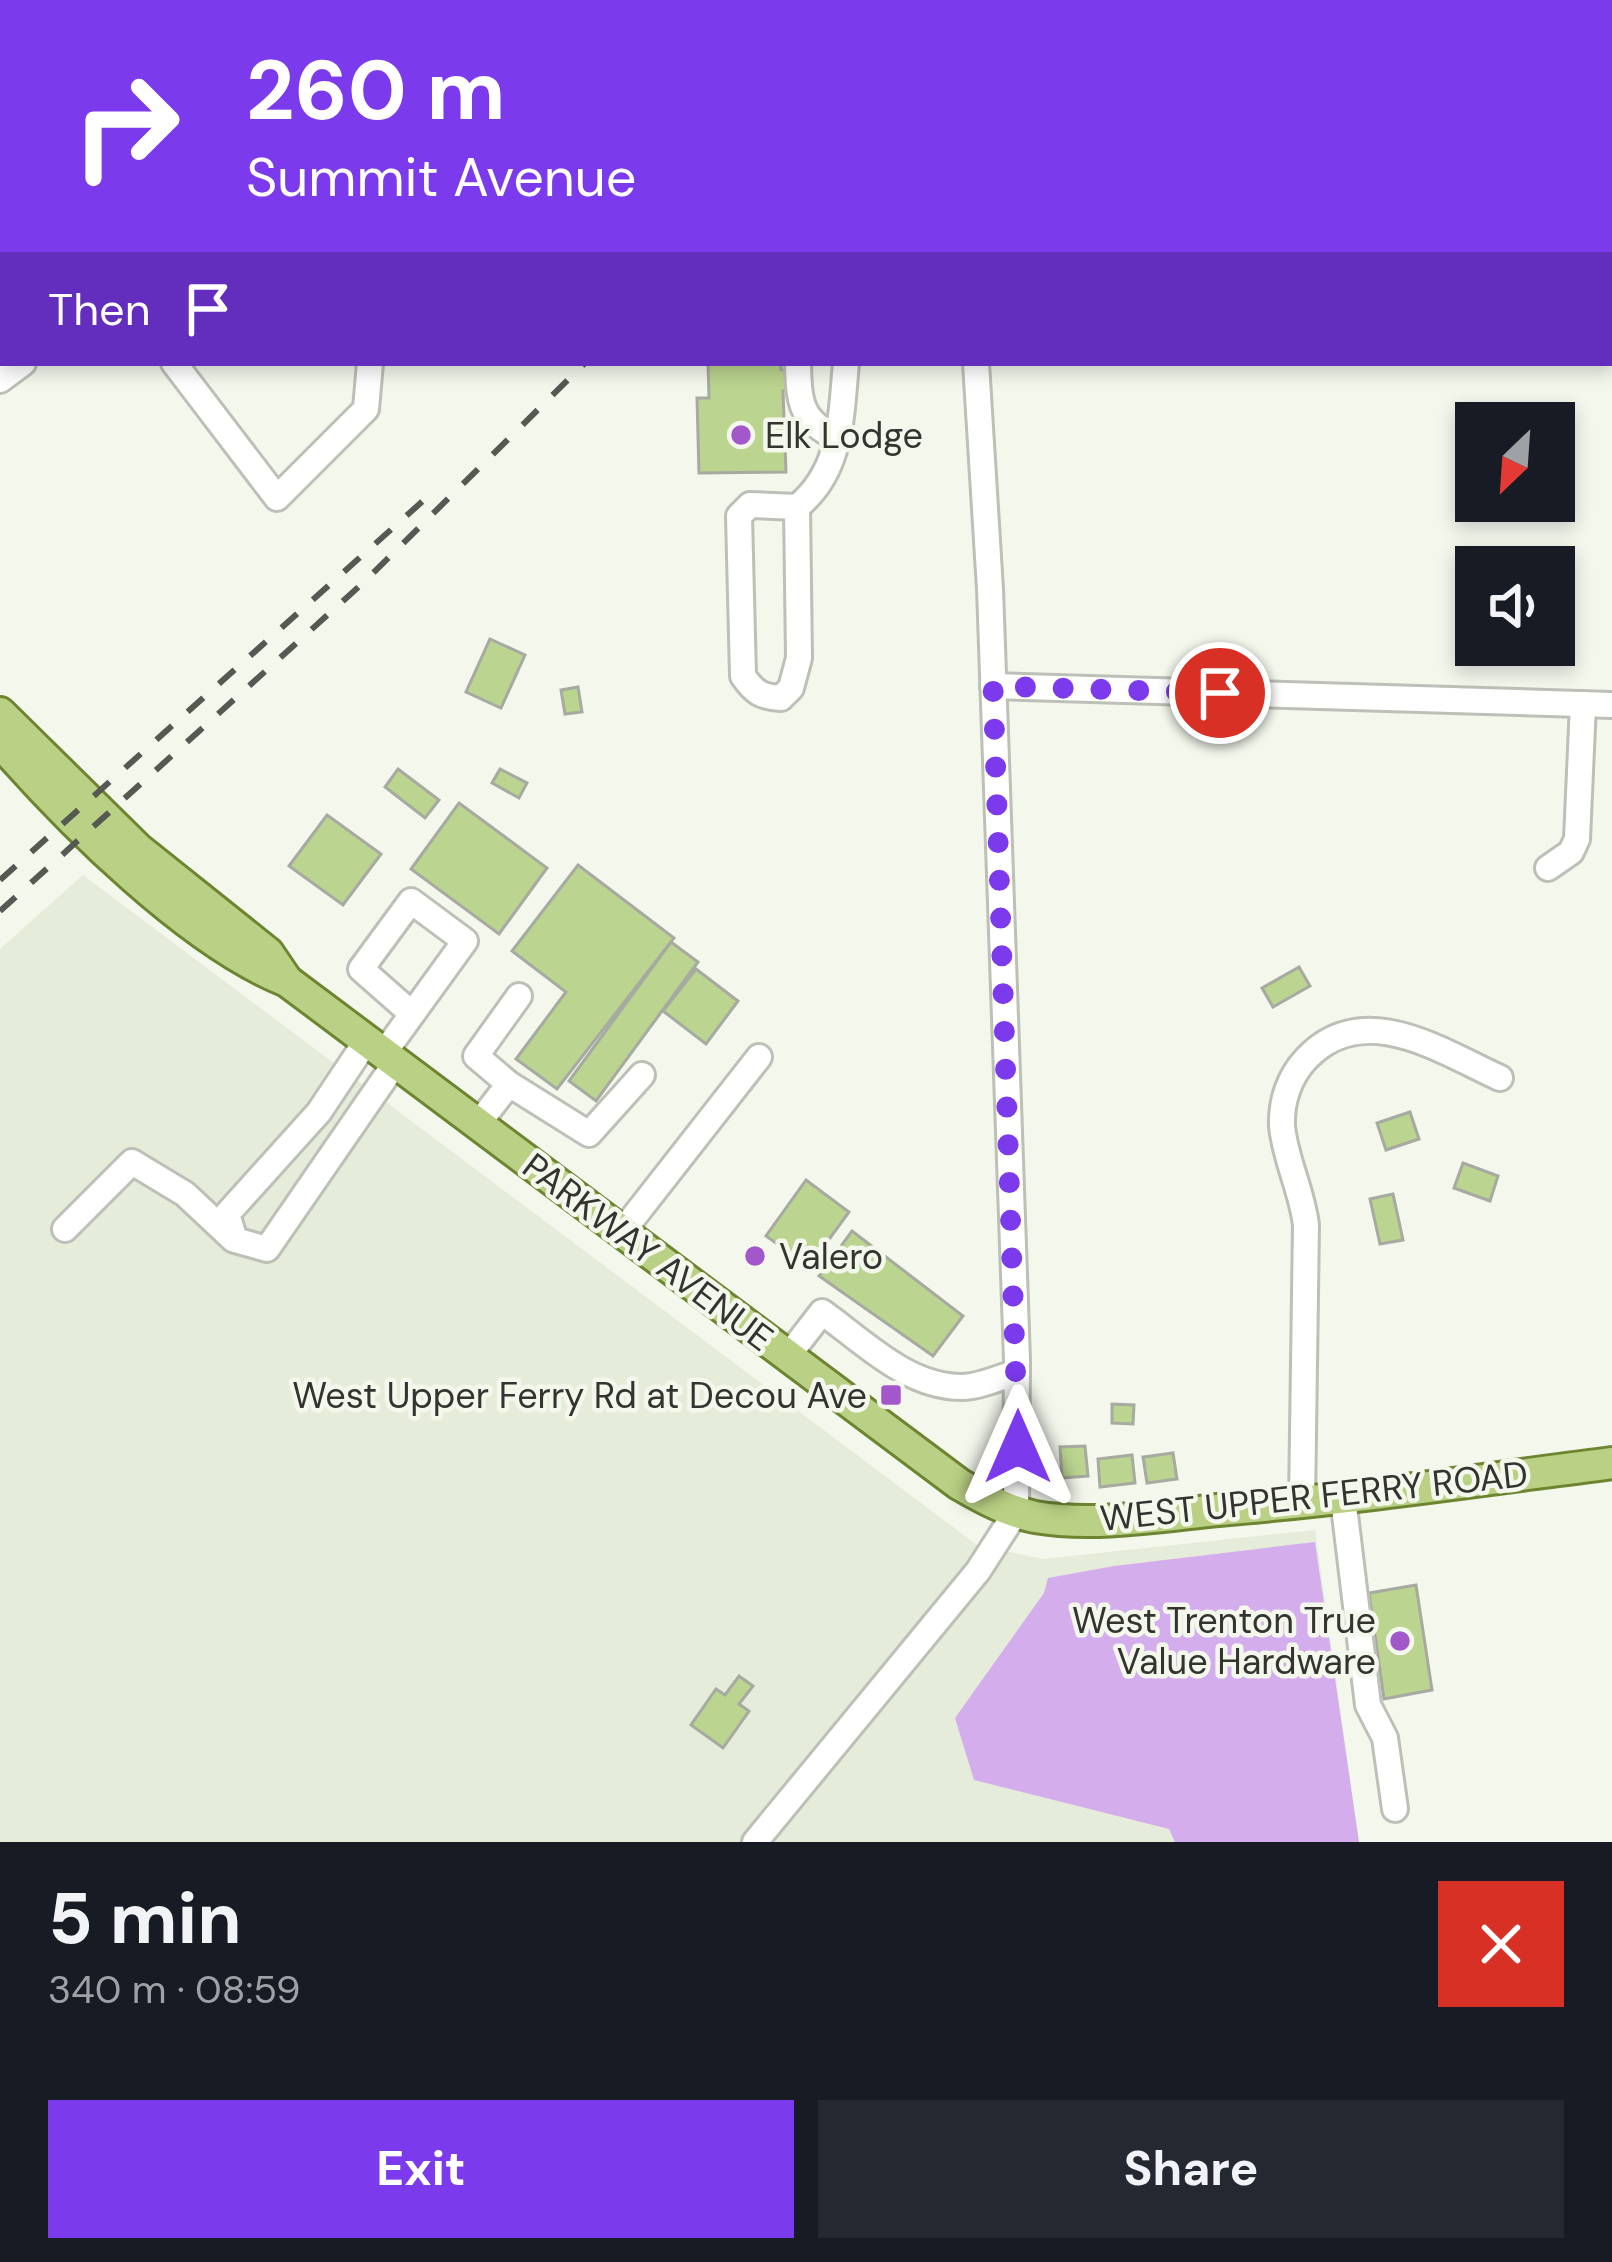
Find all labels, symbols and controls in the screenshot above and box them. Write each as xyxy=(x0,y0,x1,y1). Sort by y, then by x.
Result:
text: 260 m xyxy=(246,36,506,145)
icon: right xyxy=(48,48,204,204)
text: Summit Avenue xyxy=(246,142,636,213)
icon: arrive xyxy=(175,276,241,342)
text: Then xyxy=(48,280,151,339)
north arrow xyxy=(1455,402,1575,522)
map controls xyxy=(1455,402,1575,666)
place label: Elk Lodge xyxy=(765,412,923,459)
marker: Elk Lodge xyxy=(728,422,754,448)
button: sound xyxy=(1455,546,1575,666)
pin xyxy=(1169,642,1271,744)
icon: arrive xyxy=(1187,660,1253,726)
street label: PARKWAY AVENUE xyxy=(513,1142,783,1362)
place label: Valero xyxy=(779,1233,883,1280)
marker: Valero xyxy=(742,1243,768,1269)
place label: West Upper Ferry Rd at Decou Ave xyxy=(292,1372,867,1419)
marker: West Upper Ferry Rd at Decou Ave xyxy=(878,1382,904,1408)
position arrow xyxy=(955,1384,1081,1510)
street label: WEST UPPER FERRY ROAD xyxy=(1098,1450,1530,1542)
place label: West Trenton True Value Hardware xyxy=(1072,1597,1376,1685)
marker: West Trenton True Value Hardware xyxy=(1387,1628,1413,1654)
text: 5 min xyxy=(48,1872,242,1965)
button: close xyxy=(1438,1881,1564,2007)
text: 340 m · 08:59 xyxy=(48,1964,300,2015)
button: Exit xyxy=(48,2100,794,2238)
button: Share xyxy=(818,2100,1564,2238)

